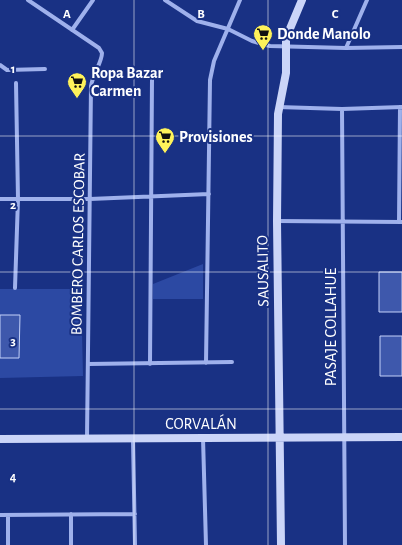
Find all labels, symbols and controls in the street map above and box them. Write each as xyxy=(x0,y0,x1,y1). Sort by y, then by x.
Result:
text: A xyxy=(63,8,71,21)
text: B xyxy=(197,8,205,21)
text: C xyxy=(332,8,339,21)
supermarket icon: Donde Manolo xyxy=(252,23,274,51)
place label: Donde Manolo xyxy=(277,26,371,42)
text: 1 xyxy=(11,63,15,76)
place label: Ropa Bazar Carmen xyxy=(91,65,164,99)
supermarket icon: Ropa Bazar Carmen xyxy=(66,71,88,99)
supermarket icon: Provisiones xyxy=(154,126,176,154)
place label: Provisiones xyxy=(179,129,253,145)
street label: BOMBERO CARLOS ESCOBAR xyxy=(68,152,88,335)
text: 2 xyxy=(10,199,16,212)
street label: SAUSALITO xyxy=(254,235,272,307)
street label: PASAJE COLLAHUE xyxy=(323,267,339,386)
text: 3 xyxy=(10,335,16,348)
street label: CORVALÁN xyxy=(165,414,237,432)
text: 4 xyxy=(10,471,17,484)

